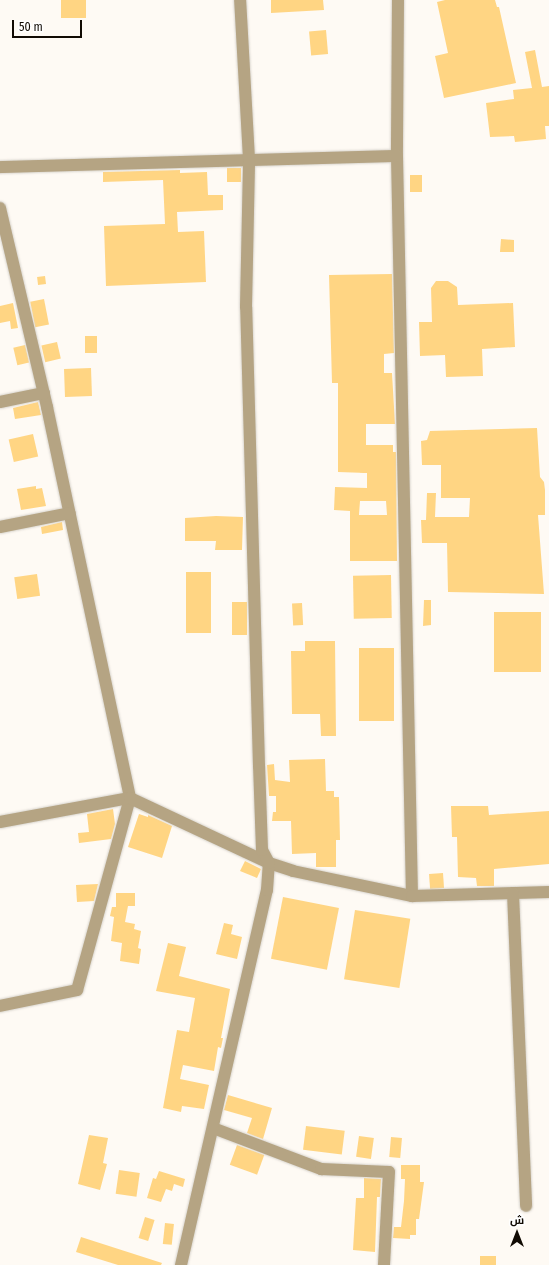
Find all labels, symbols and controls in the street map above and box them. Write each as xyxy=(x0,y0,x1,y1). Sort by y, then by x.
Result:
scale bar xyxy=(14,12,84,38)
text: 50 m xyxy=(19,20,43,34)
north arrow xyxy=(497,1213,537,1253)
text: ش xyxy=(510,1214,524,1227)

